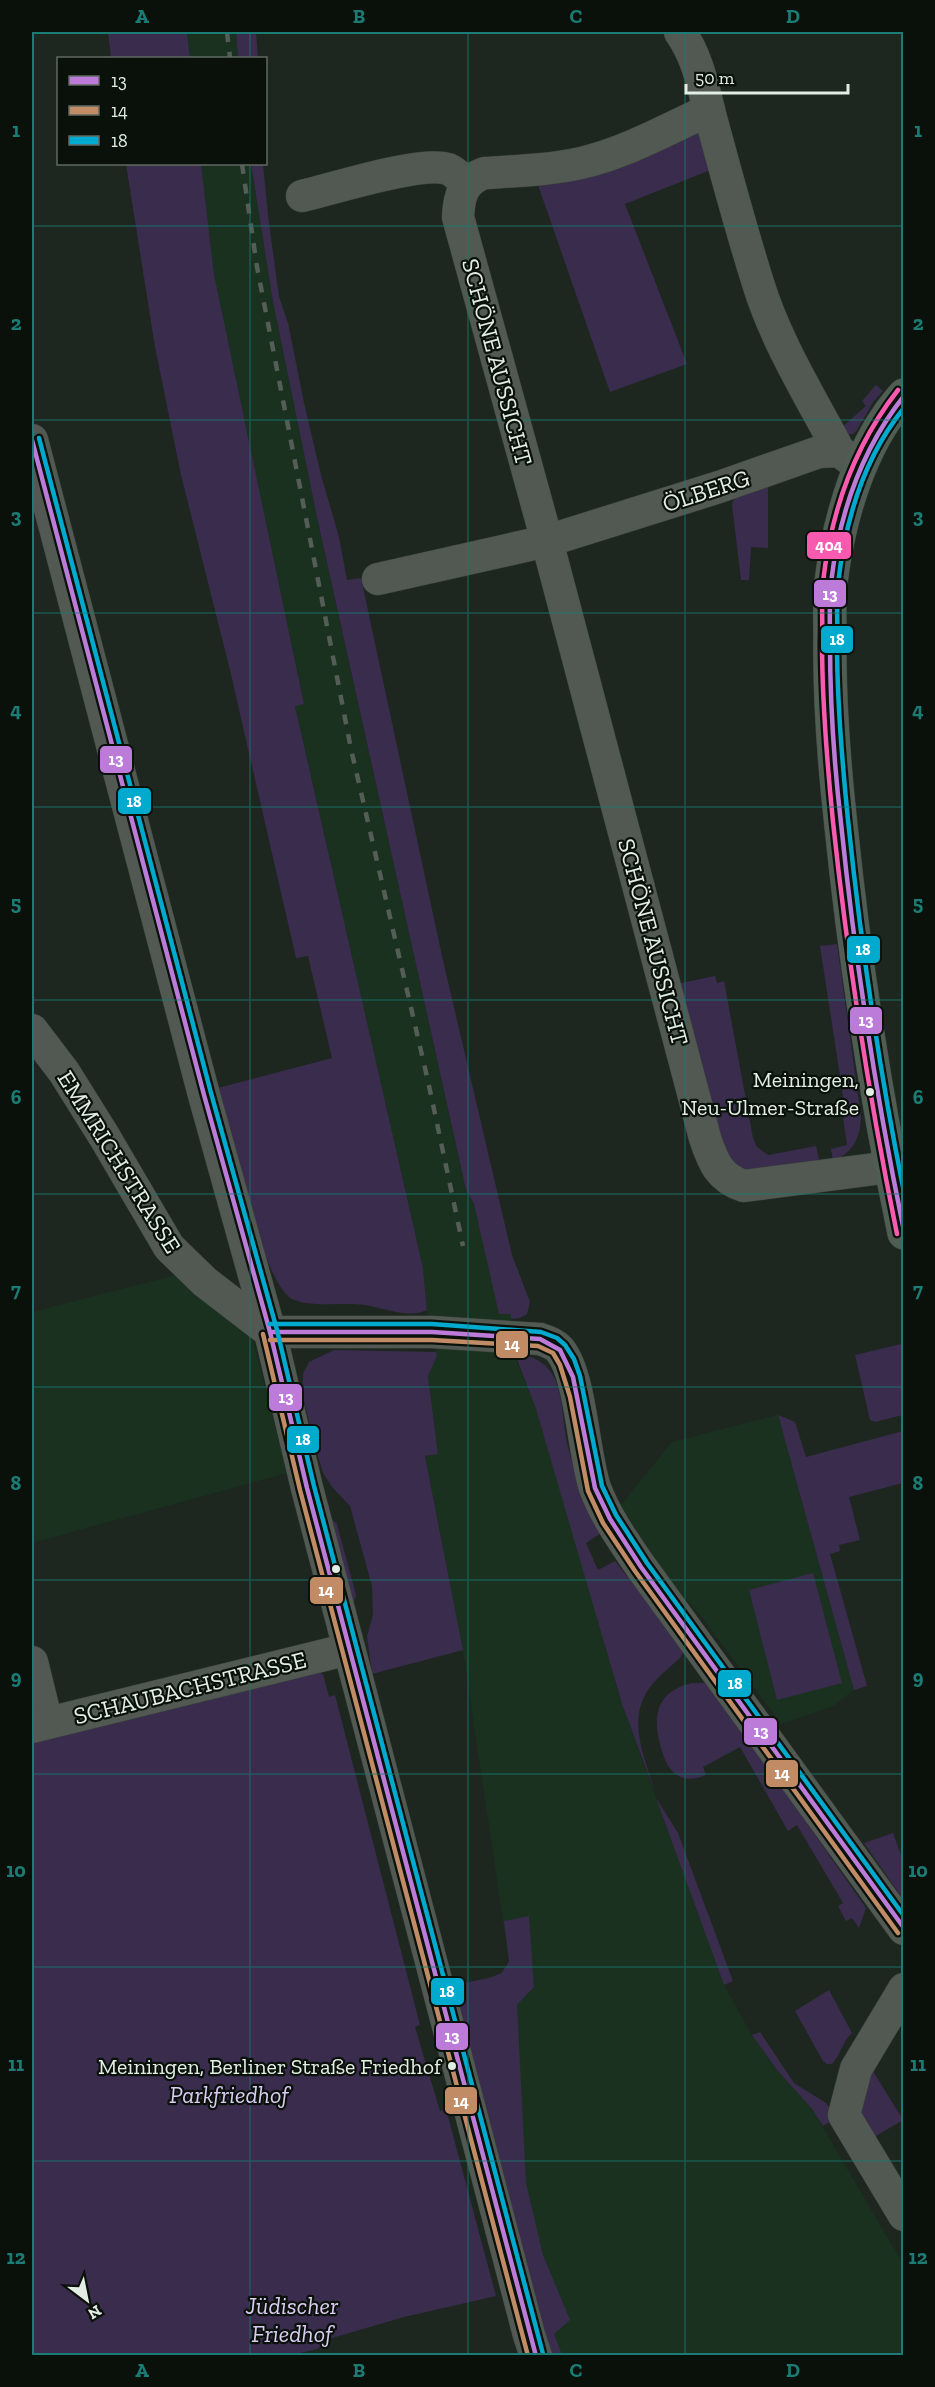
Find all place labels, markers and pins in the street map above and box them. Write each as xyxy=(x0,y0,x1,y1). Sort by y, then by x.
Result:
place label: Meiningen, Neu-Ulmer-Straße xyxy=(681,1066,859,1121)
marker: Meiningen, Neu-Ulmer-Straße xyxy=(864,1086,876,1098)
unlabelled marker xyxy=(330,1563,342,1575)
place label: Meiningen, Berliner Straße Friedhof xyxy=(98,2053,443,2080)
marker: Meiningen, Berliner Straße Friedhof xyxy=(446,2060,458,2072)

